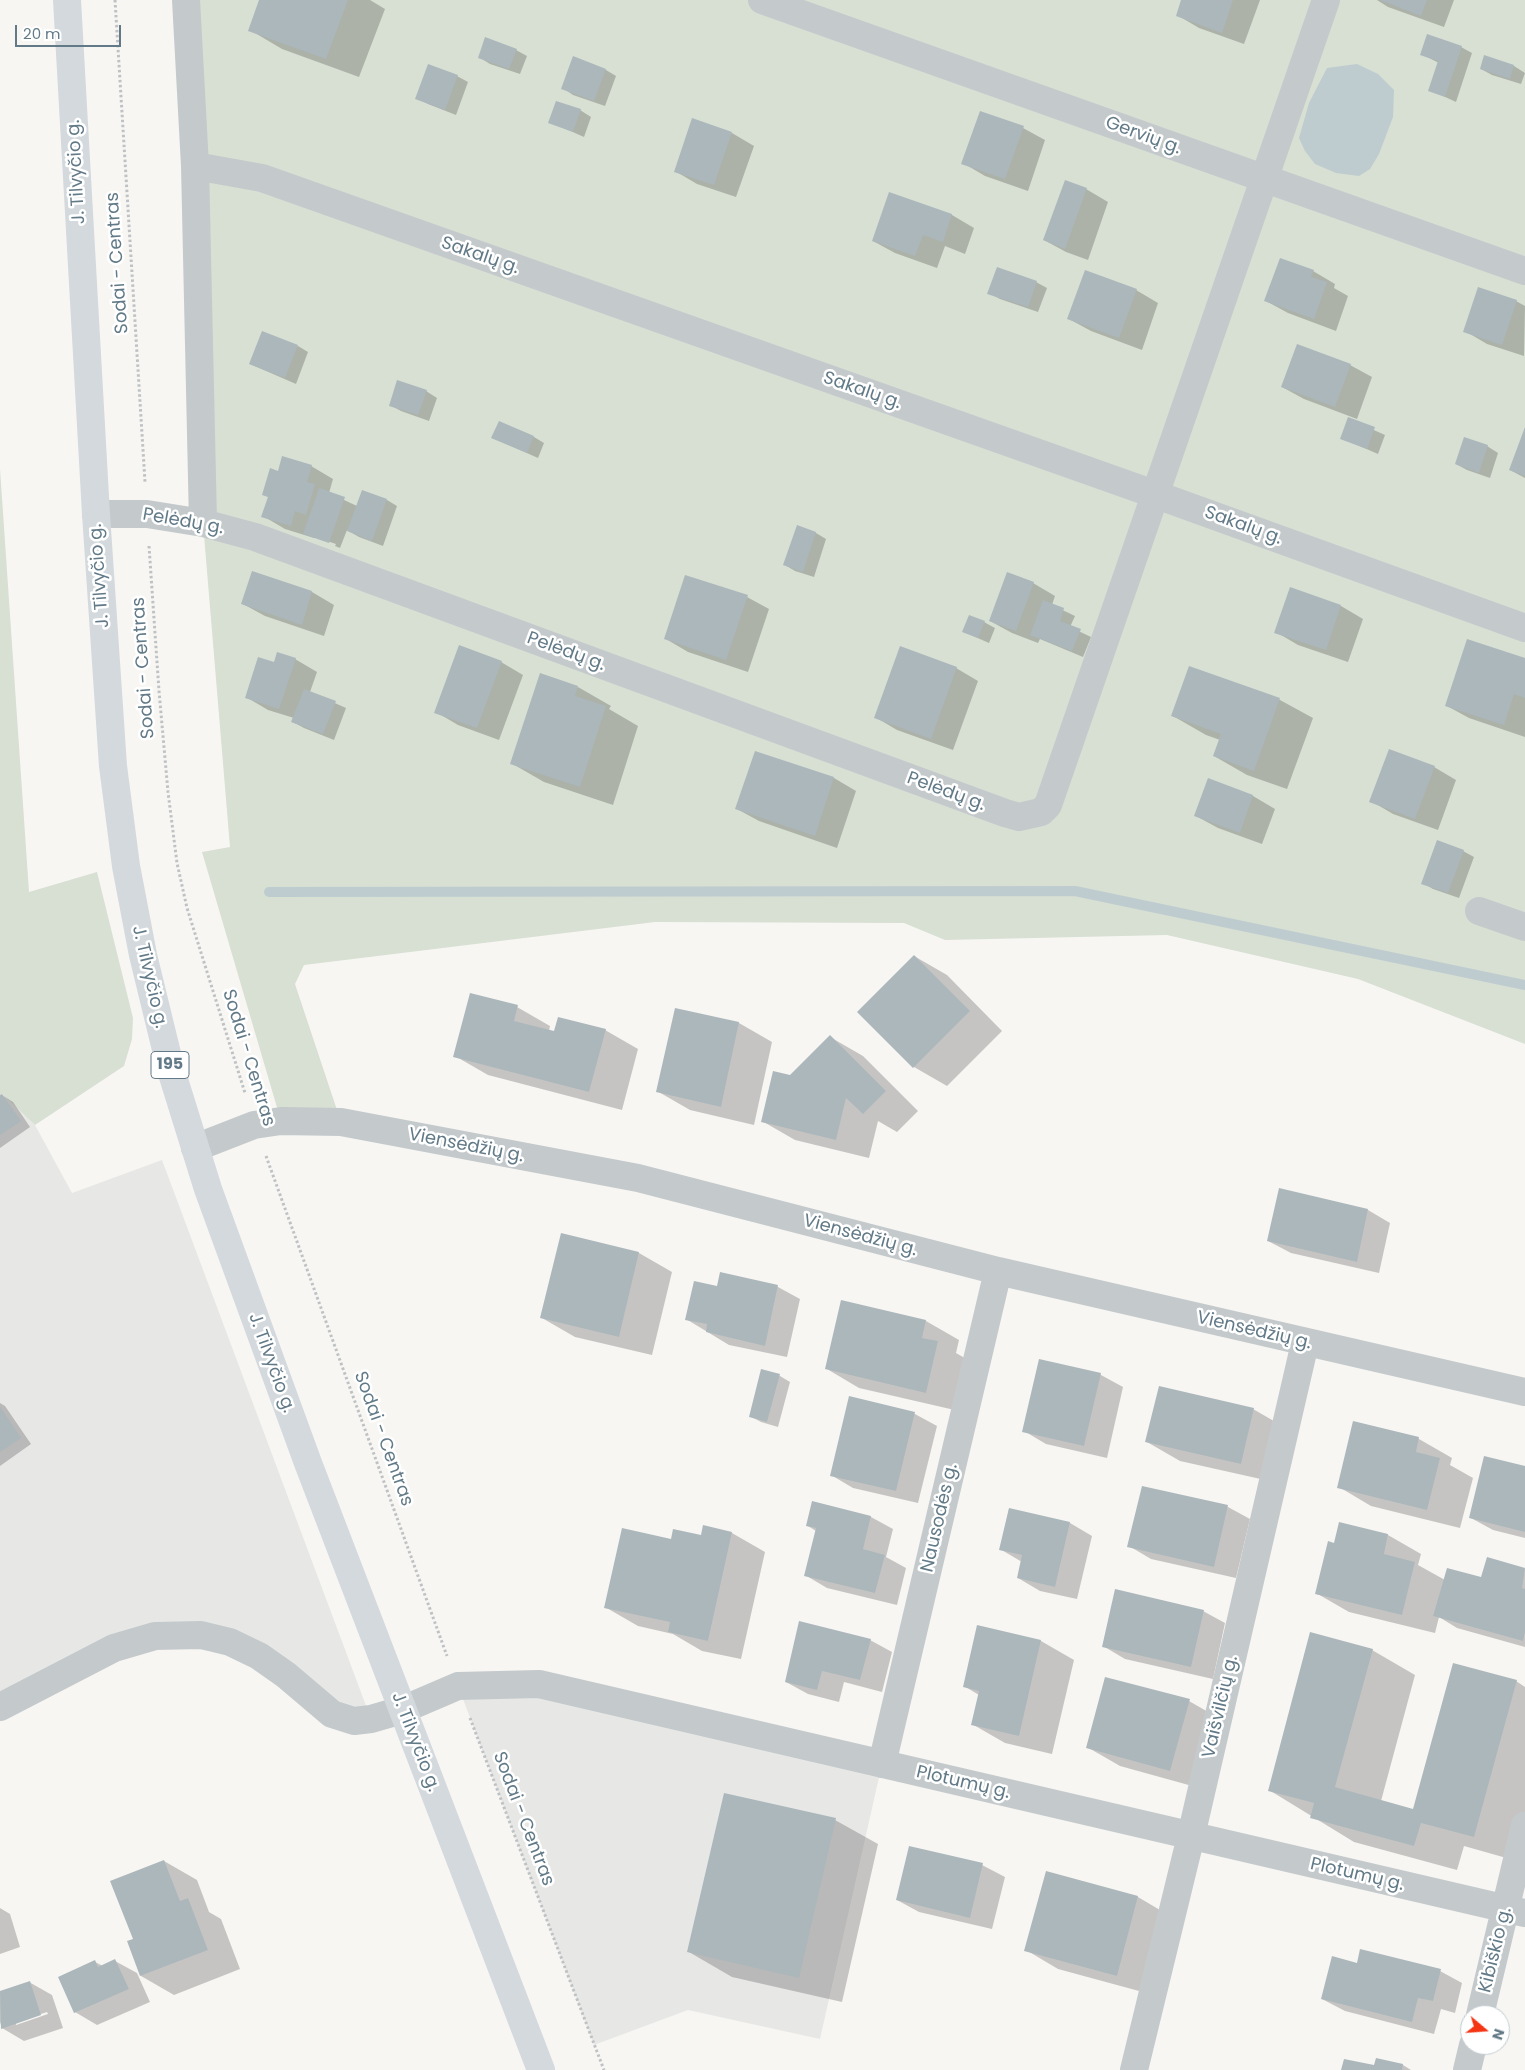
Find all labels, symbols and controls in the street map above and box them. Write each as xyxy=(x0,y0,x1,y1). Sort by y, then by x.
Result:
scale bar xyxy=(18,15,124,47)
text: 20 m xyxy=(23,23,61,44)
street label: Gervių g. xyxy=(1102,112,1184,160)
street label: J. Tilvyčio g. xyxy=(63,119,91,225)
street label: Sodai - Centras xyxy=(102,192,134,334)
street label: Sakalų g. xyxy=(438,233,522,279)
street label: Sakalų g. xyxy=(820,368,904,414)
street label: Sakalų g. xyxy=(1201,502,1285,550)
street label: Pelėdų g. xyxy=(141,504,225,540)
street label: J. Tilvyčio g. xyxy=(86,523,114,629)
street label: Sodai - Centras xyxy=(128,597,160,739)
street label: Pelėdų g. xyxy=(524,628,608,676)
street label: Pelėdų g. xyxy=(904,768,988,816)
street label: J. Tilvyčio g. xyxy=(127,924,171,1030)
street label: Sodai - Centras xyxy=(217,987,279,1129)
road number: 195 xyxy=(151,1052,189,1078)
street label: Viensėdžių g. xyxy=(407,1124,525,1168)
street label: Viensėdžių g. xyxy=(801,1210,919,1262)
street label: Viensėdžių g. xyxy=(1195,1307,1313,1355)
street label: J. Tilvyčio g. xyxy=(243,1310,299,1416)
street label: Sodai - Centras xyxy=(349,1369,417,1509)
street label: Nausodės g. xyxy=(917,1462,963,1574)
street label: Vaišvilčių g. xyxy=(1199,1654,1243,1760)
street label: J. Tilvyčio g. xyxy=(386,1689,444,1795)
street label: Sodai - Centras xyxy=(488,1749,558,1889)
street label: Plotumų g. xyxy=(914,1762,1012,1804)
street label: Plotumų g. xyxy=(1308,1854,1406,1896)
street label: Kibiškio g. xyxy=(1475,1905,1517,1995)
north arrow xyxy=(1460,2005,1510,2055)
text: N xyxy=(1487,2026,1509,2042)

